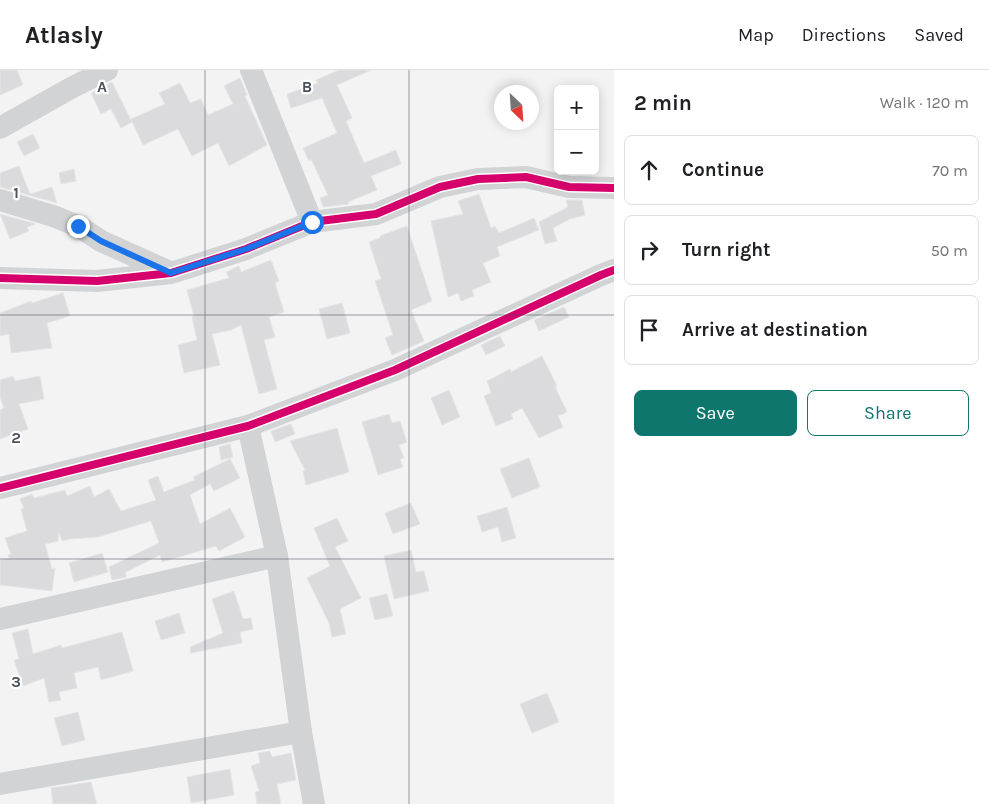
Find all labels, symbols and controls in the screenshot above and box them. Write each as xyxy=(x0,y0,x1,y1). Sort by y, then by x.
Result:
text: Atlasly xyxy=(25,21,103,49)
text: Map xyxy=(738,24,774,46)
text: Directions xyxy=(802,24,886,46)
text: Saved xyxy=(914,24,964,46)
text: A xyxy=(97,77,107,96)
text: B xyxy=(302,77,312,96)
north arrow xyxy=(494,85,539,130)
map controls xyxy=(554,85,599,175)
button: + xyxy=(554,85,599,130)
text: 2 min xyxy=(634,91,692,115)
text: Walk · 120 m xyxy=(880,93,969,112)
button: − xyxy=(554,130,599,175)
icon: ahead xyxy=(635,156,663,184)
text: Continue xyxy=(682,159,764,181)
text: 70 m xyxy=(932,161,968,180)
text: 1 xyxy=(13,183,19,202)
route start xyxy=(301,211,324,234)
route end xyxy=(67,215,90,238)
icon: right xyxy=(635,236,663,264)
text: Turn right xyxy=(682,239,771,261)
text: 50 m xyxy=(931,241,968,260)
icon: arrive xyxy=(635,316,663,344)
text: Arrive at destination xyxy=(682,319,868,341)
button: Save xyxy=(634,390,797,436)
button: Share xyxy=(807,390,969,436)
text: 2 xyxy=(11,428,21,447)
text: 3 xyxy=(11,672,21,691)

